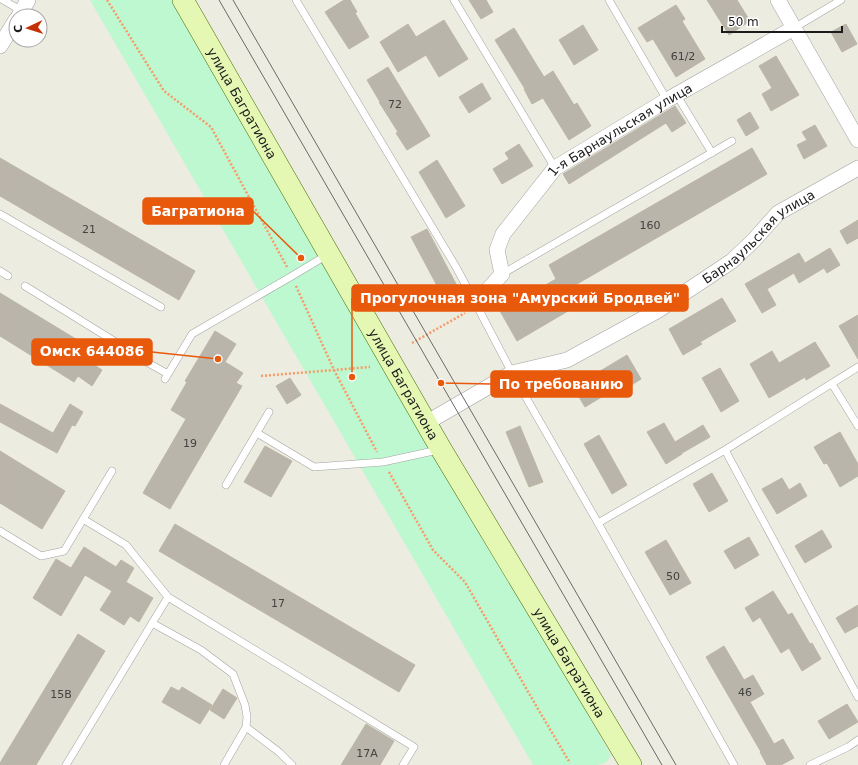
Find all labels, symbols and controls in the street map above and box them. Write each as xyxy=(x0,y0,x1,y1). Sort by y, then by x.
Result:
north arrow xyxy=(8,8,48,48)
scale bar xyxy=(722,8,842,34)
text: 50 m xyxy=(728,15,759,29)
text: С xyxy=(12,24,25,33)
street label: улица Багратиона xyxy=(204,45,280,161)
house number: 61/2 xyxy=(671,50,695,63)
street label: 1-я Барнаульская улица xyxy=(544,80,695,179)
house number: 72 xyxy=(388,98,402,111)
street label: Барнаульская улица xyxy=(699,187,817,286)
callout: Багратиона xyxy=(143,198,253,224)
text: Багратиона xyxy=(151,203,245,219)
house number: 160 xyxy=(640,219,661,232)
house number: 21 xyxy=(82,223,96,236)
callout: Прогулочная зона "Амурский Бродвей" xyxy=(352,285,688,311)
text: Прогулочная зона "Амурский Бродвей" xyxy=(360,290,680,306)
street label: улица Багратиона xyxy=(366,326,442,442)
callout: Омск 644086 xyxy=(32,339,152,365)
text: Омск 644086 xyxy=(40,343,144,359)
callout: По требованию xyxy=(491,371,632,397)
text: По требованию xyxy=(499,376,623,392)
house number: 19 xyxy=(183,437,197,450)
house number: 50 xyxy=(666,570,680,583)
house number: 17 xyxy=(271,597,285,610)
street label: улица Багратиона xyxy=(531,605,608,720)
house number: 46 xyxy=(738,686,752,699)
house number: 15В xyxy=(50,688,72,701)
house number: 17А xyxy=(356,747,378,760)

